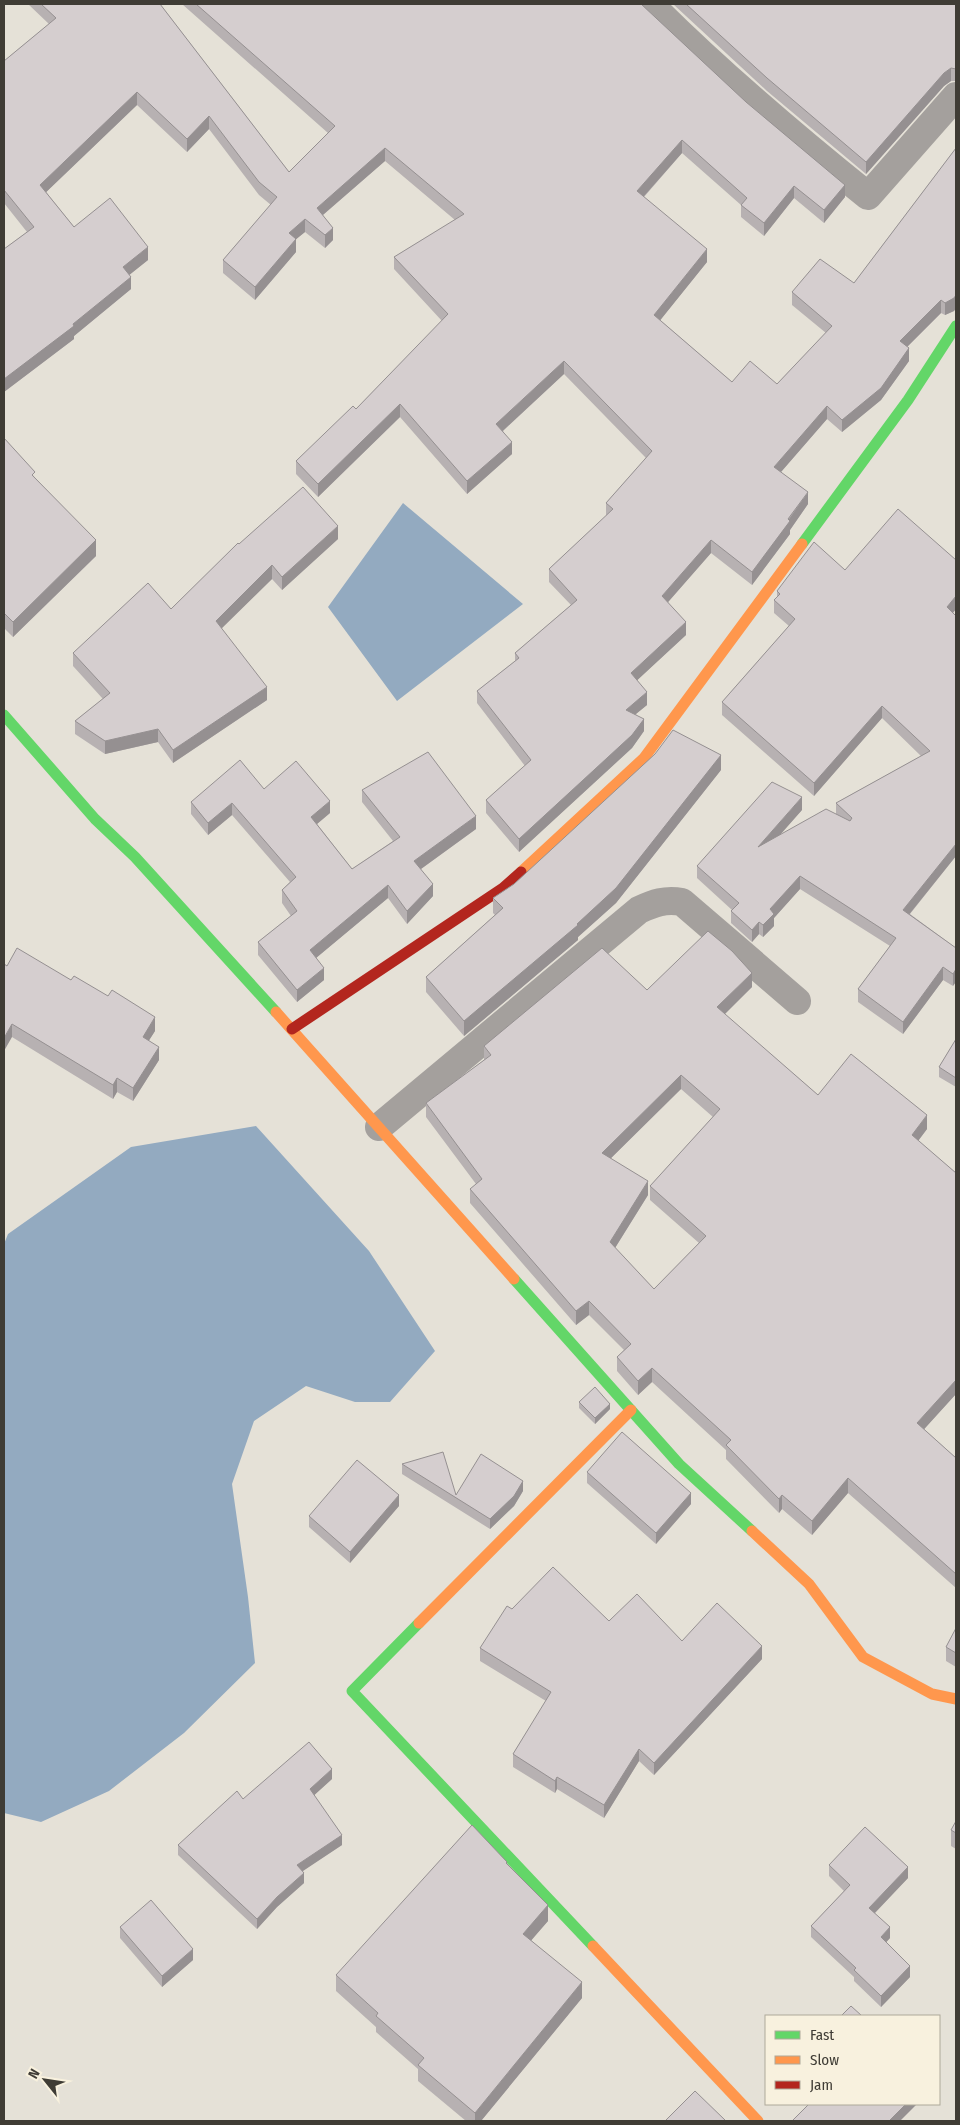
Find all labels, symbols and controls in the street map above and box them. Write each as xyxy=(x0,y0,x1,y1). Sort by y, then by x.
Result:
legend xyxy=(765,2015,940,2105)
text: Fast xyxy=(810,2026,834,2044)
text: Slow xyxy=(810,2051,839,2069)
north arrow xyxy=(20,2055,70,2105)
text: N xyxy=(25,2066,44,2082)
text: Jam xyxy=(810,2076,833,2094)

